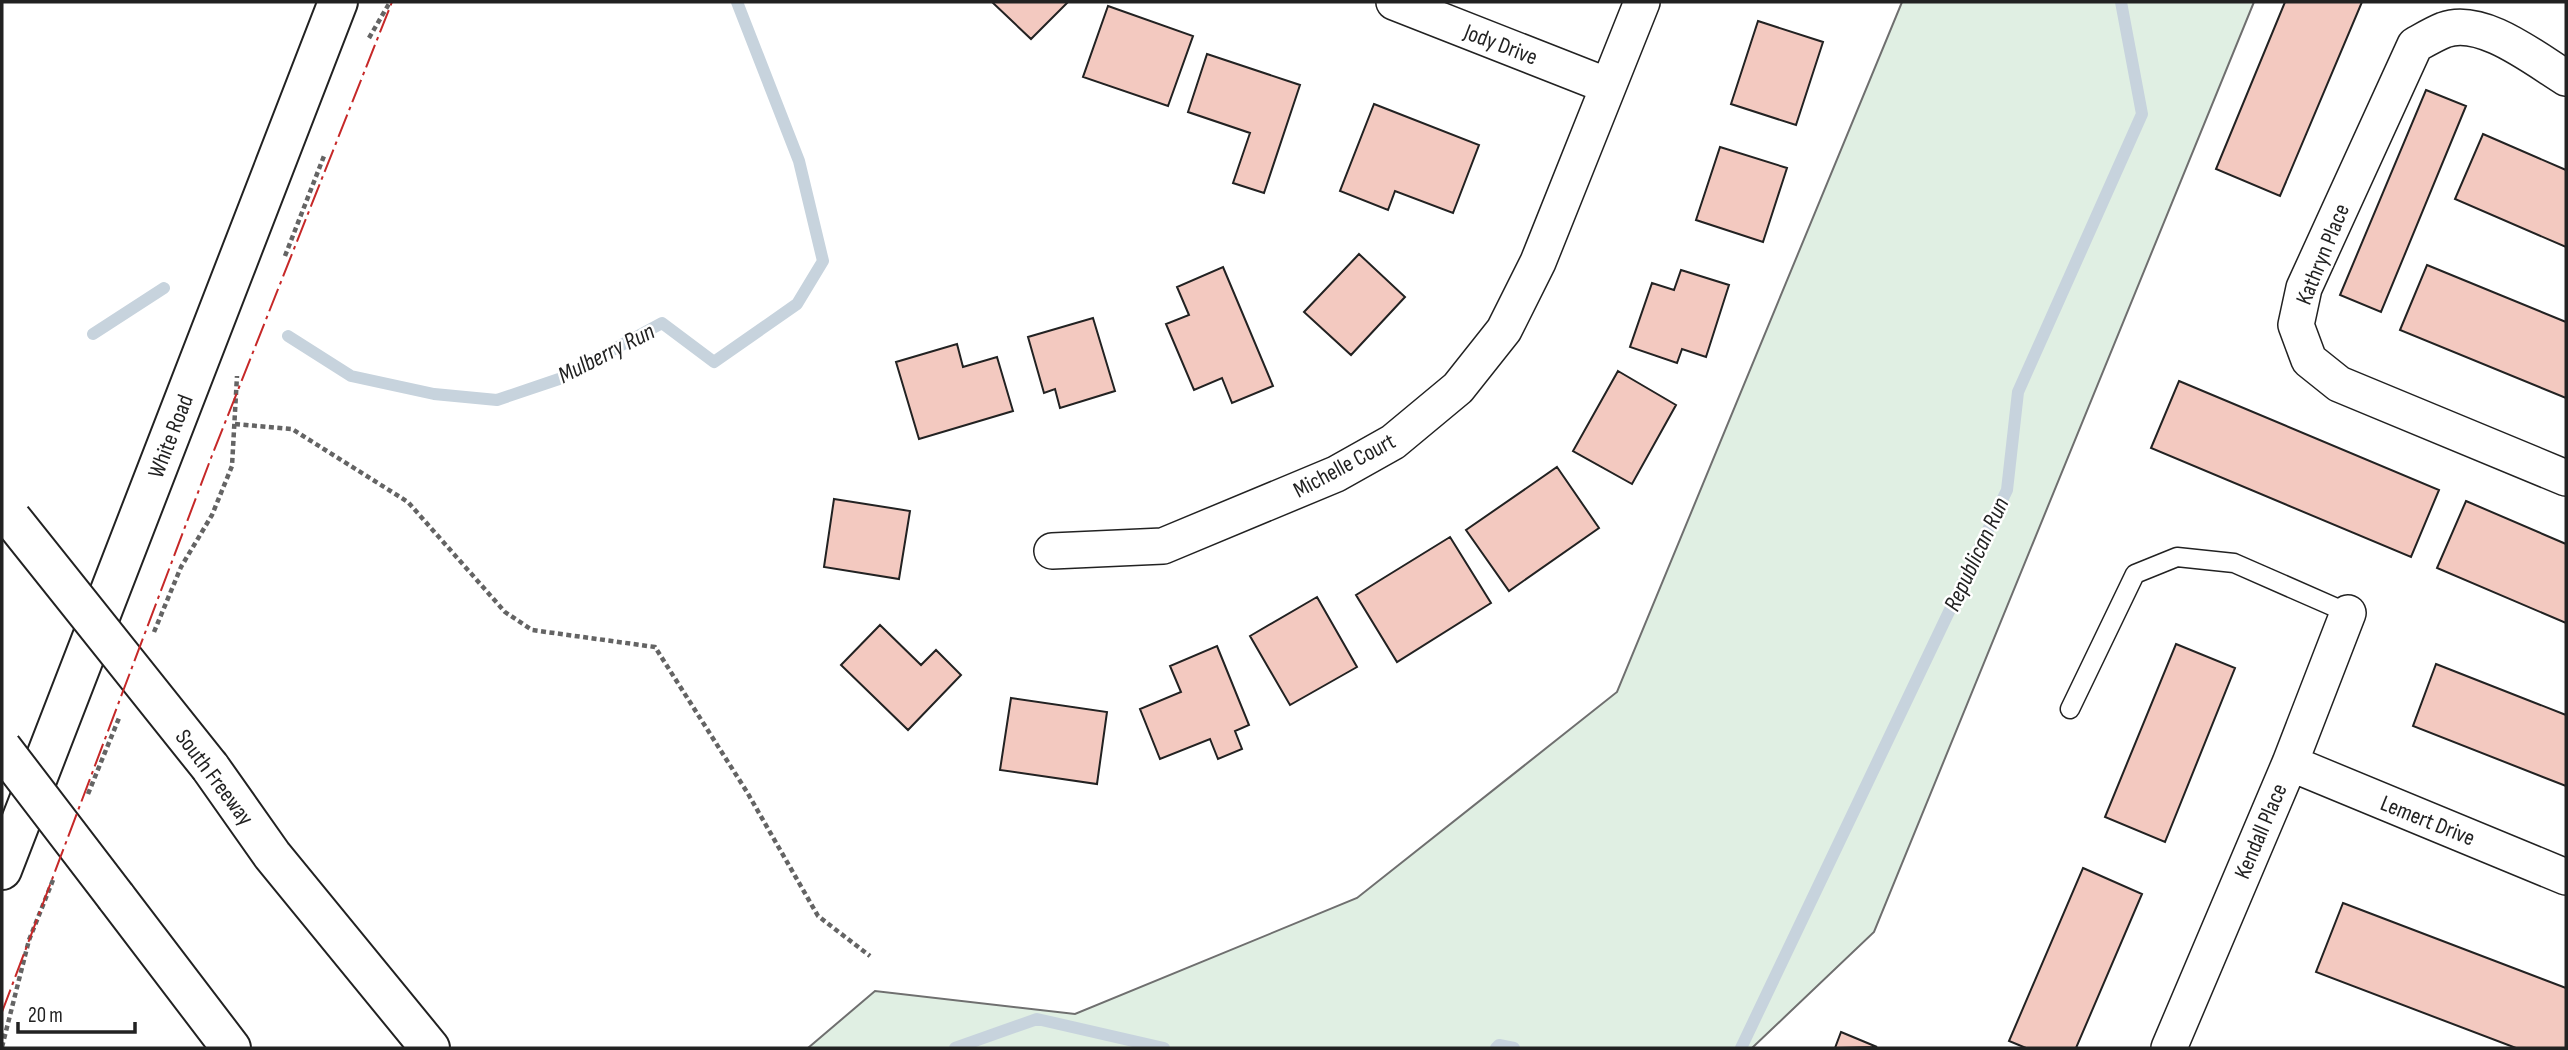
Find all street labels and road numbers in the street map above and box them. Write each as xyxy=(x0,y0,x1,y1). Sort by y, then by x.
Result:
street label: Jody Drive xyxy=(1459,18,1541,72)
street label: Kathryn Place xyxy=(2290,200,2356,309)
street label: White Road xyxy=(142,391,200,482)
street label: Michelle Court xyxy=(1289,427,1400,504)
street label: South Freeway xyxy=(169,724,259,831)
street label: Kendall Place xyxy=(2228,779,2294,883)
street label: Lemert Drive xyxy=(2376,789,2479,852)

